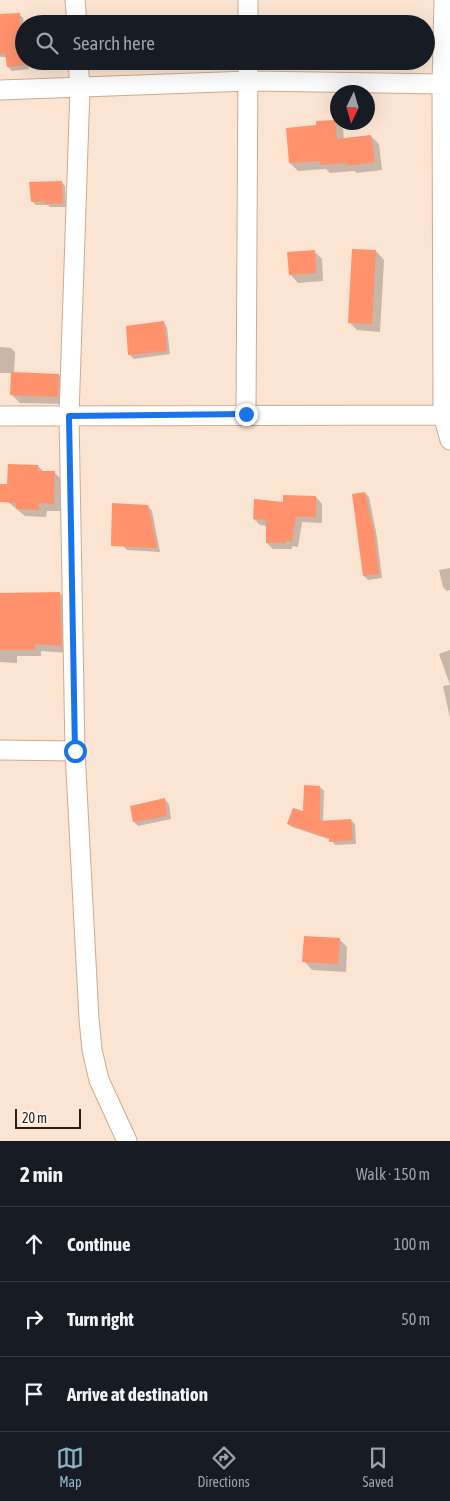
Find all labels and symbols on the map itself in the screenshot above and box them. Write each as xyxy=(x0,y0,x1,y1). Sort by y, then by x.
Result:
north arrow xyxy=(330,85,375,130)
route end xyxy=(235,403,258,426)
route start xyxy=(64,740,87,763)
scale bar xyxy=(15,1106,81,1129)

